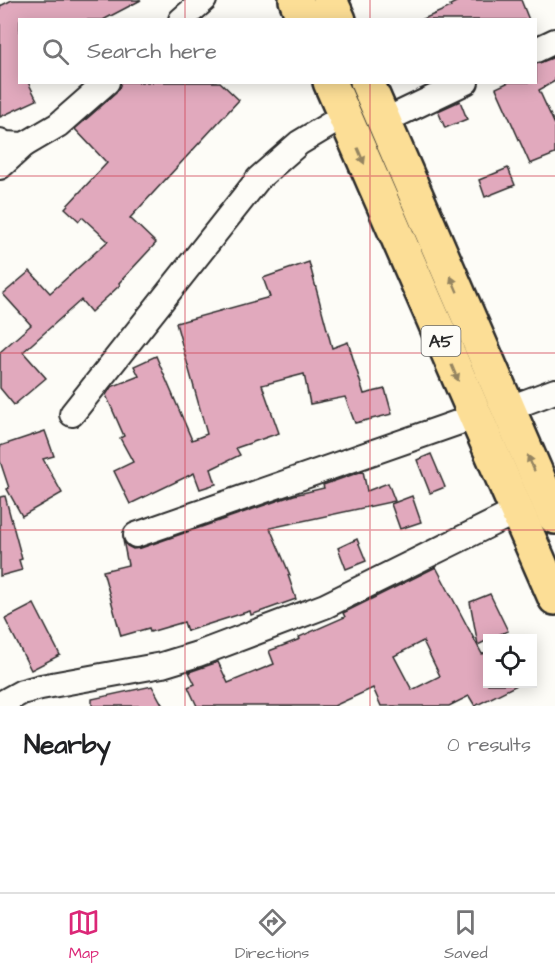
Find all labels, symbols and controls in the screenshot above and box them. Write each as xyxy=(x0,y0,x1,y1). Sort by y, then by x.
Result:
search box xyxy=(18,18,537,84)
icon: search xyxy=(39,35,72,68)
text: Search here xyxy=(87,36,217,67)
one-way arrow xyxy=(356,147,366,165)
one-way arrow xyxy=(449,275,459,293)
road number: A5 xyxy=(422,326,460,356)
one-way arrow xyxy=(451,364,461,382)
one-way arrow xyxy=(526,454,536,472)
map controls xyxy=(483,634,537,688)
button: locate xyxy=(483,634,537,688)
text: Nearby xyxy=(24,727,111,763)
text: 0 results xyxy=(447,731,531,759)
tab: Map xyxy=(67,906,100,964)
tab: Directions xyxy=(235,906,309,964)
tab: Saved xyxy=(444,906,488,964)

